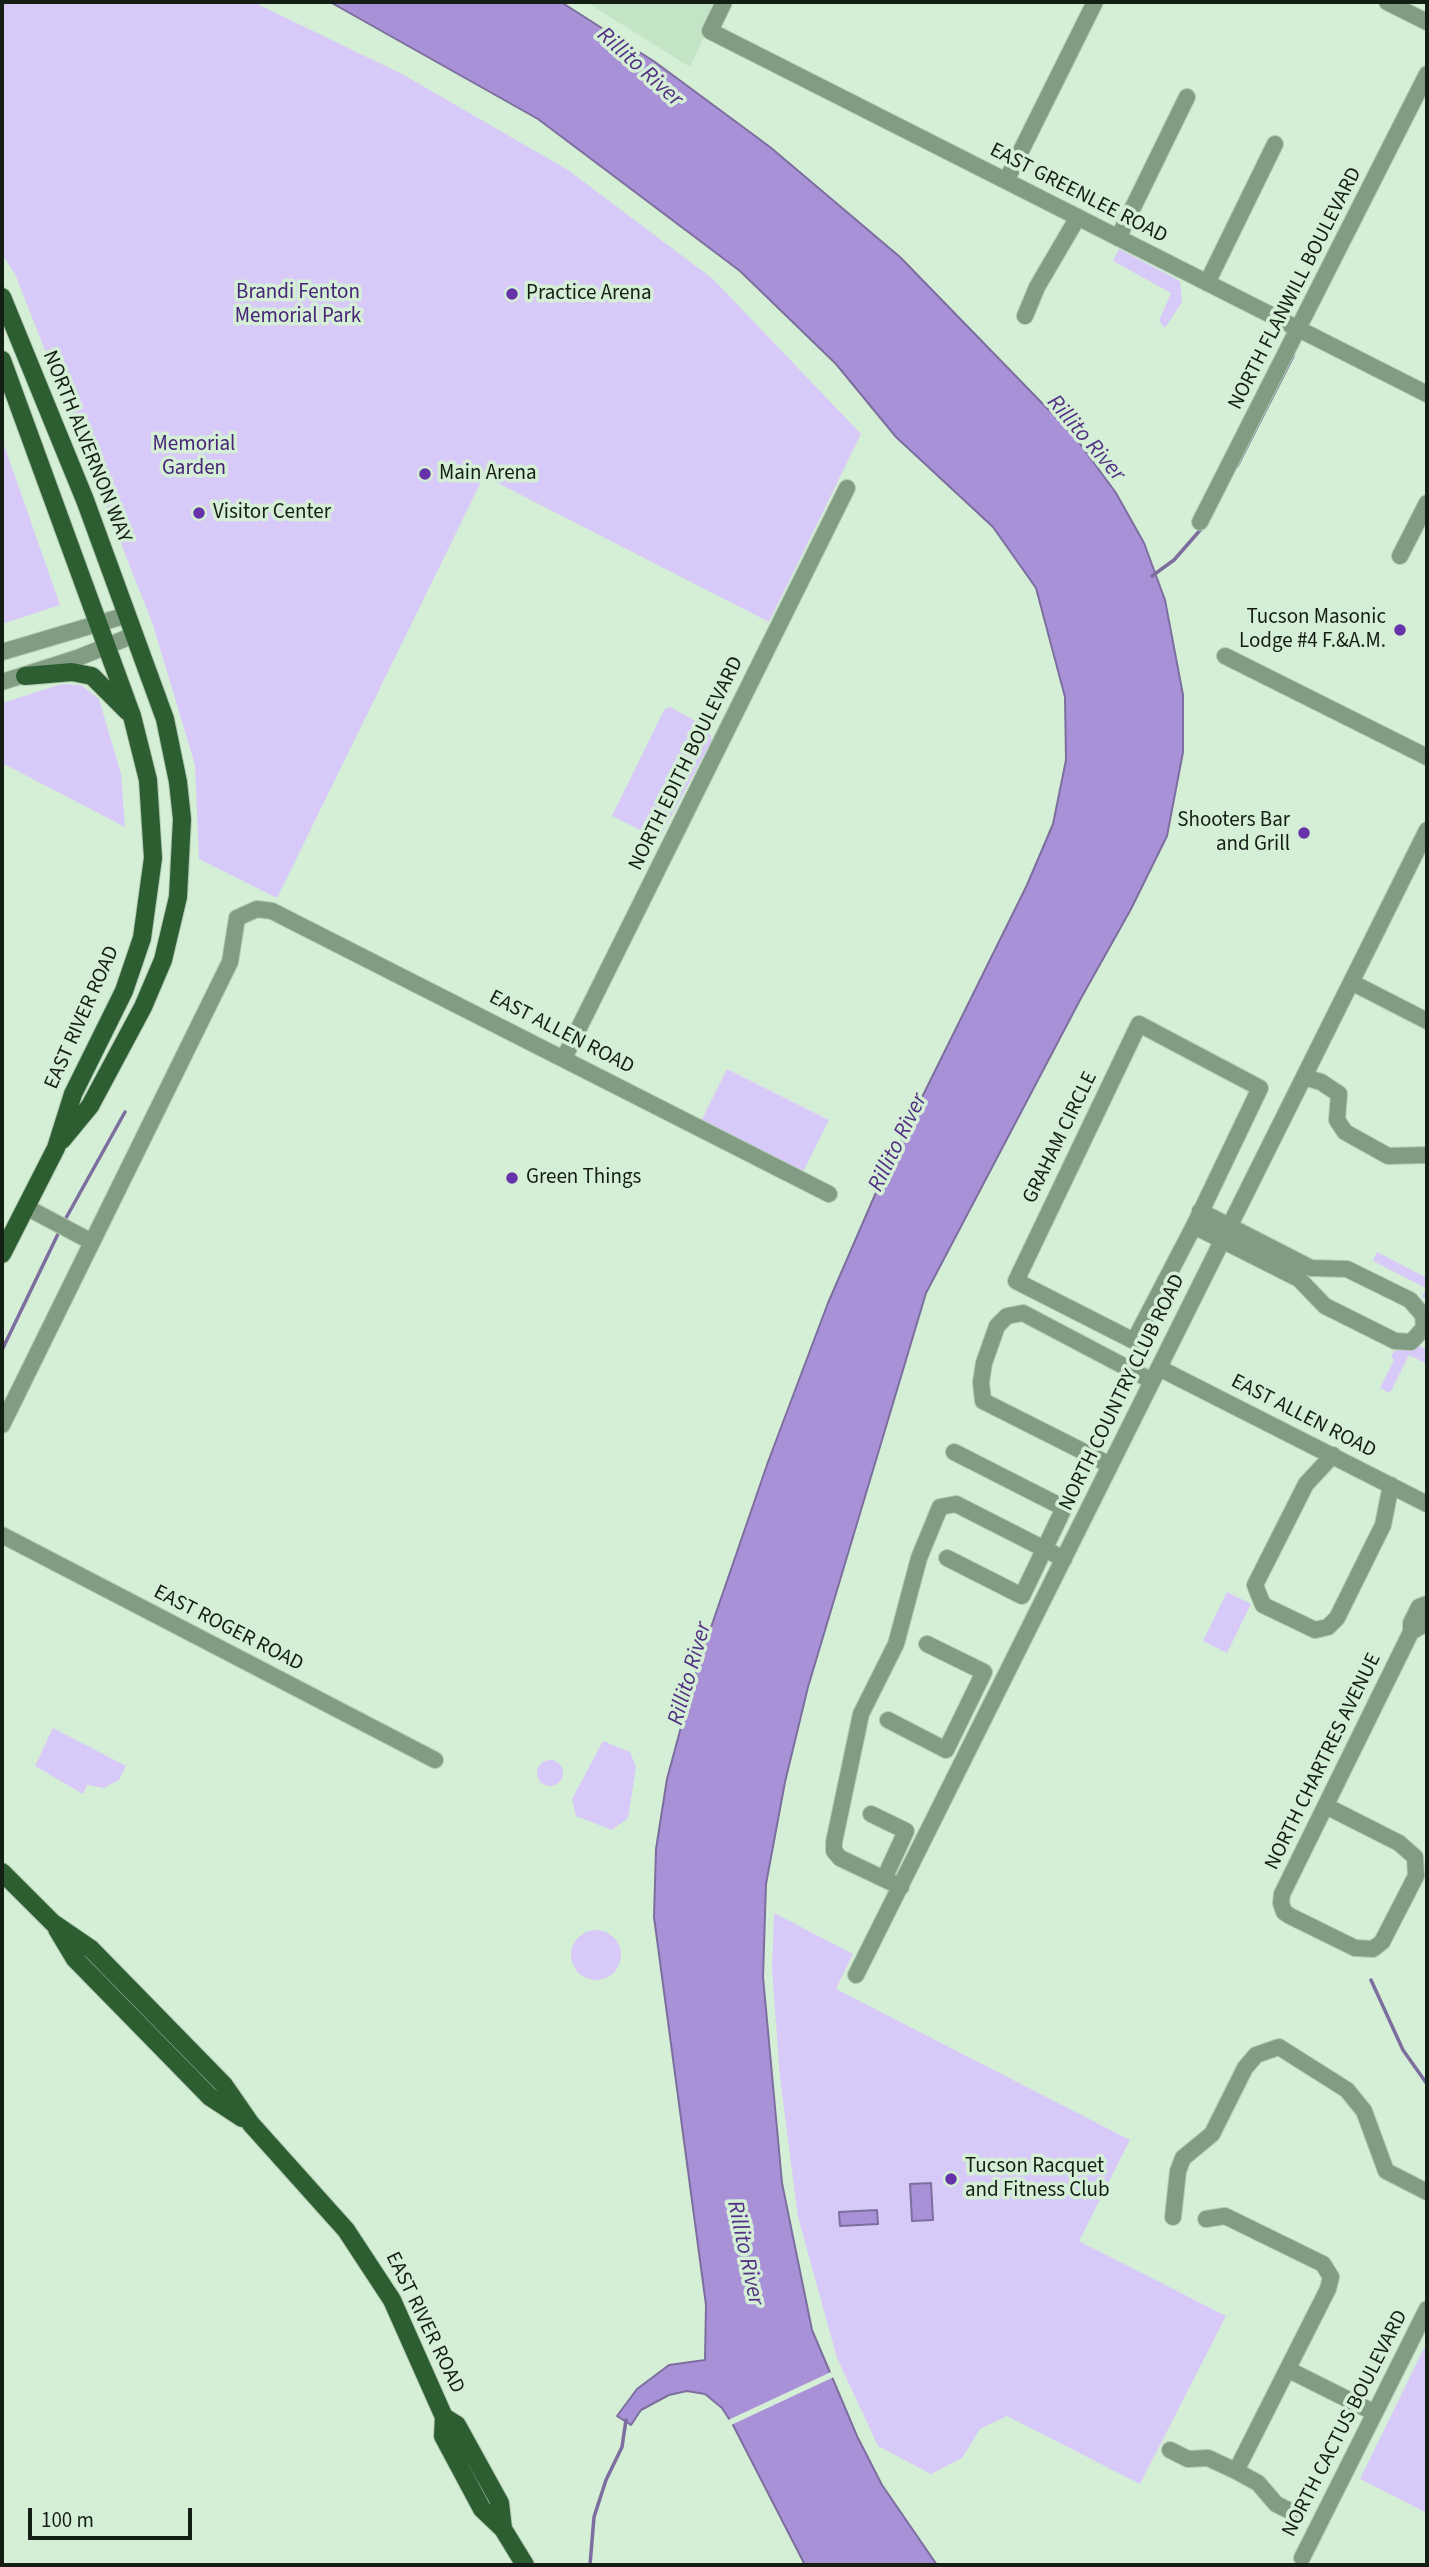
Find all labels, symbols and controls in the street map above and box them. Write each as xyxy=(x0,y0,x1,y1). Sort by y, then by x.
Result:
water label: Rillito River xyxy=(590,22,688,114)
street label: EAST GREENLEE ROAD xyxy=(985,138,1171,250)
street label: NORTH FLANWILL BOULEVARD xyxy=(1224,164,1368,414)
park label: Brandi Fenton Memorial Park xyxy=(235,280,361,330)
place label: Practice Arena xyxy=(526,281,652,307)
marker: Practice Arena xyxy=(504,286,520,302)
street label: NORTH ALVERNON WAY xyxy=(36,347,136,547)
water label: Rillito River xyxy=(1040,390,1130,488)
park label: Memorial Garden xyxy=(153,432,235,482)
place label: Main Arena xyxy=(439,461,537,487)
marker: Main Arena xyxy=(417,466,433,482)
place label: Visitor Center xyxy=(213,500,331,526)
marker: Visitor Center xyxy=(191,505,207,521)
place label: Tucson Masonic Lodge #4 F.&A.M. xyxy=(1239,605,1386,655)
marker: Tucson Masonic Lodge #4 F.&A.M. xyxy=(1392,622,1408,638)
street label: NORTH EDITH BOULEVARD xyxy=(624,653,750,875)
place label: Shooters Bar and Grill xyxy=(1177,808,1290,858)
marker: Shooters Bar and Grill xyxy=(1296,825,1312,841)
street label: EAST RIVER ROAD xyxy=(40,942,126,1094)
street label: EAST ALLEN ROAD xyxy=(484,986,638,1080)
street label: GRAHAM CIRCLE xyxy=(1018,1068,1104,1208)
water label: Rillito River xyxy=(863,1089,935,1197)
place label: Green Things xyxy=(526,1165,641,1191)
marker: Green Things xyxy=(504,1170,520,1186)
street label: NORTH COUNTRY CLUB ROAD xyxy=(1055,1271,1191,1515)
street label: EAST ALLEN ROAD xyxy=(1226,1370,1380,1464)
street label: EAST ROGER ROAD xyxy=(149,1580,307,1678)
water label: Rillito River xyxy=(663,1619,719,1729)
street label: NORTH CHARTRES AVENUE xyxy=(1261,1650,1387,1874)
place label: Tucson Racquet and Fitness Club xyxy=(965,2154,1110,2204)
marker: Tucson Racquet and Fitness Club xyxy=(943,2171,959,2187)
water label: Rillito River xyxy=(719,2198,769,2308)
street label: EAST RIVER ROAD xyxy=(379,2248,469,2398)
street label: NORTH CACTUS BOULEVARD xyxy=(1278,2306,1414,2542)
scale bar xyxy=(32,2494,196,2538)
text: 100 m xyxy=(41,2505,94,2535)

